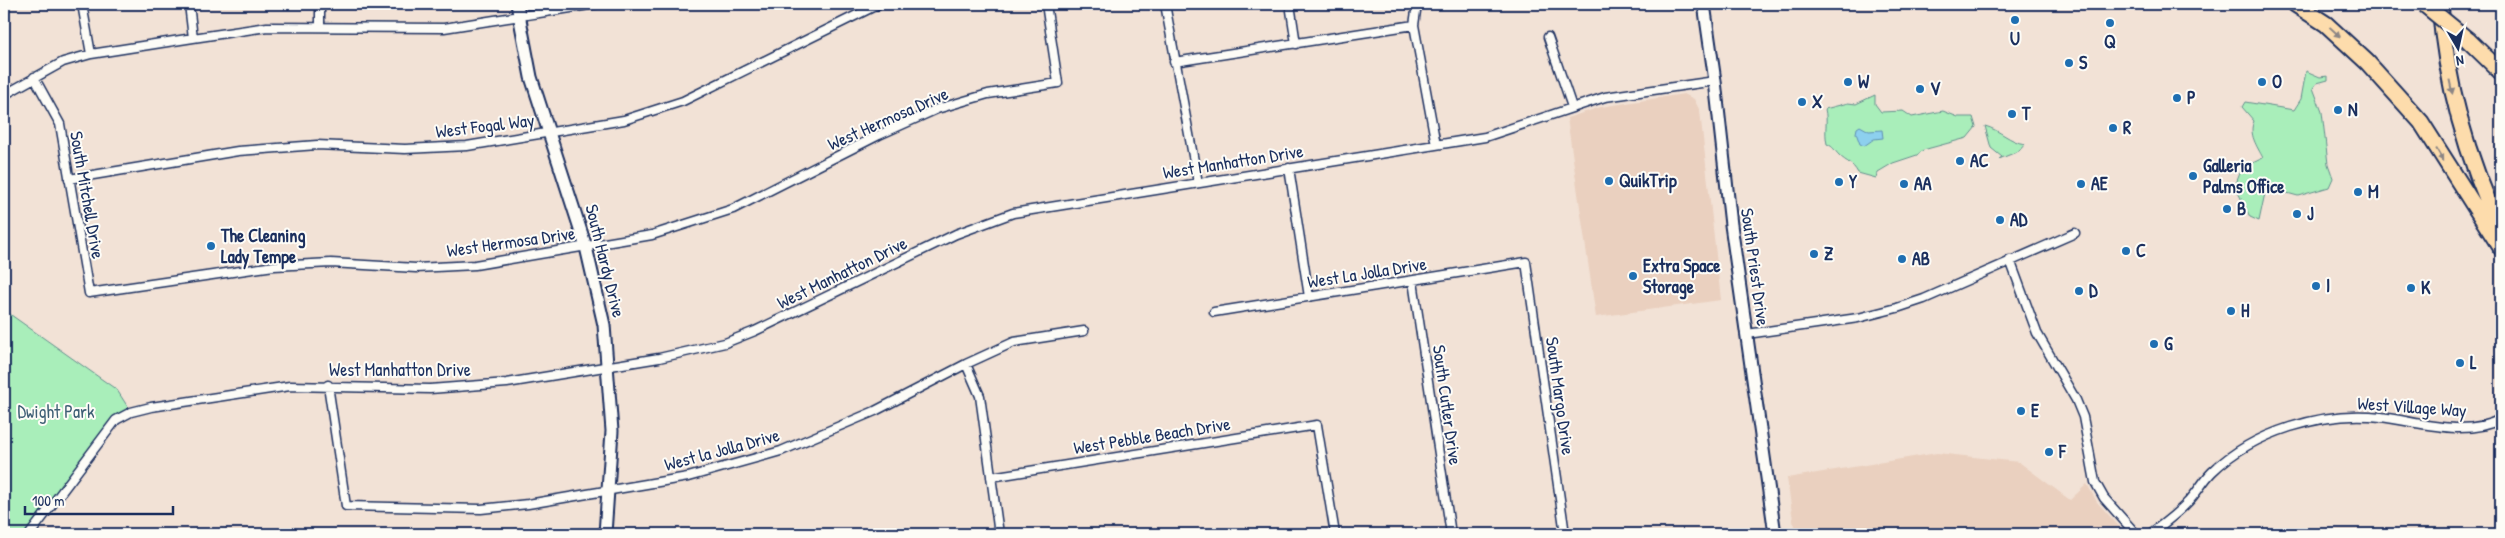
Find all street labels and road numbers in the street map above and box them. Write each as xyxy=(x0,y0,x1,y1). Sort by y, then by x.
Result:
street label: West Hermosa Drive xyxy=(824,81,952,156)
street label: West Fogal Way xyxy=(434,107,536,144)
street label: South Mitchell Drive xyxy=(64,129,111,261)
street label: West Manhatton Drive xyxy=(1161,138,1305,185)
street label: South Hardy Drive xyxy=(579,202,632,320)
street label: South Priest Drive xyxy=(1735,207,1776,327)
street label: West Hermosa Drive xyxy=(445,220,577,263)
street label: West Manhatton Drive xyxy=(773,230,911,315)
street label: West La Jolla Drive xyxy=(1306,251,1428,294)
street label: South Margo Drive xyxy=(1540,335,1581,456)
street label: South Cutler Drive xyxy=(1427,343,1468,466)
street label: West Manhatton Drive xyxy=(329,357,471,382)
street label: West Village Way xyxy=(2357,390,2468,423)
street label: West Pebble Beach Drive xyxy=(1072,411,1232,460)
street label: West la Jolla Drive xyxy=(662,422,782,477)

